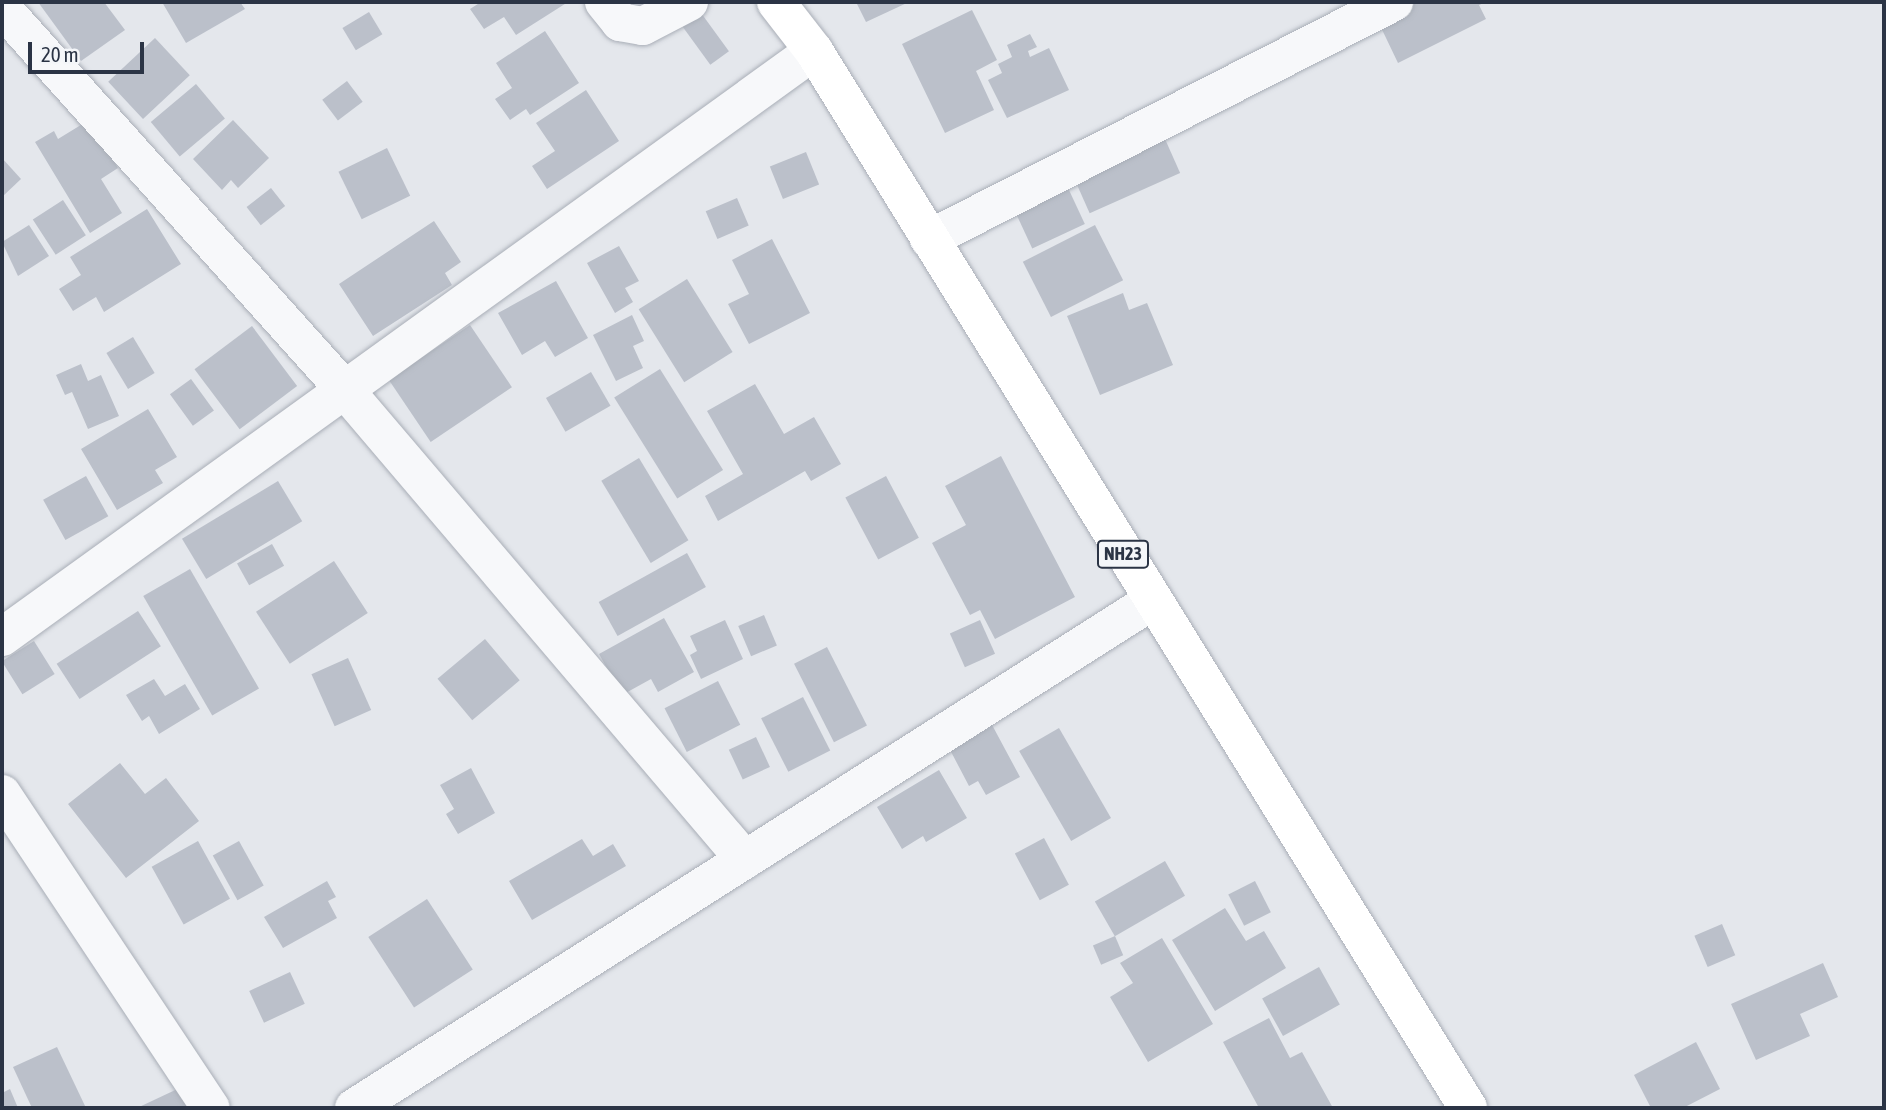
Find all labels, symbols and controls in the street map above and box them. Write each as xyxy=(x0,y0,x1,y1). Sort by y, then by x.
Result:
scale bar xyxy=(32,28,147,72)
text: 20 m xyxy=(41,42,79,66)
road number: NH23 xyxy=(1097,540,1149,568)

